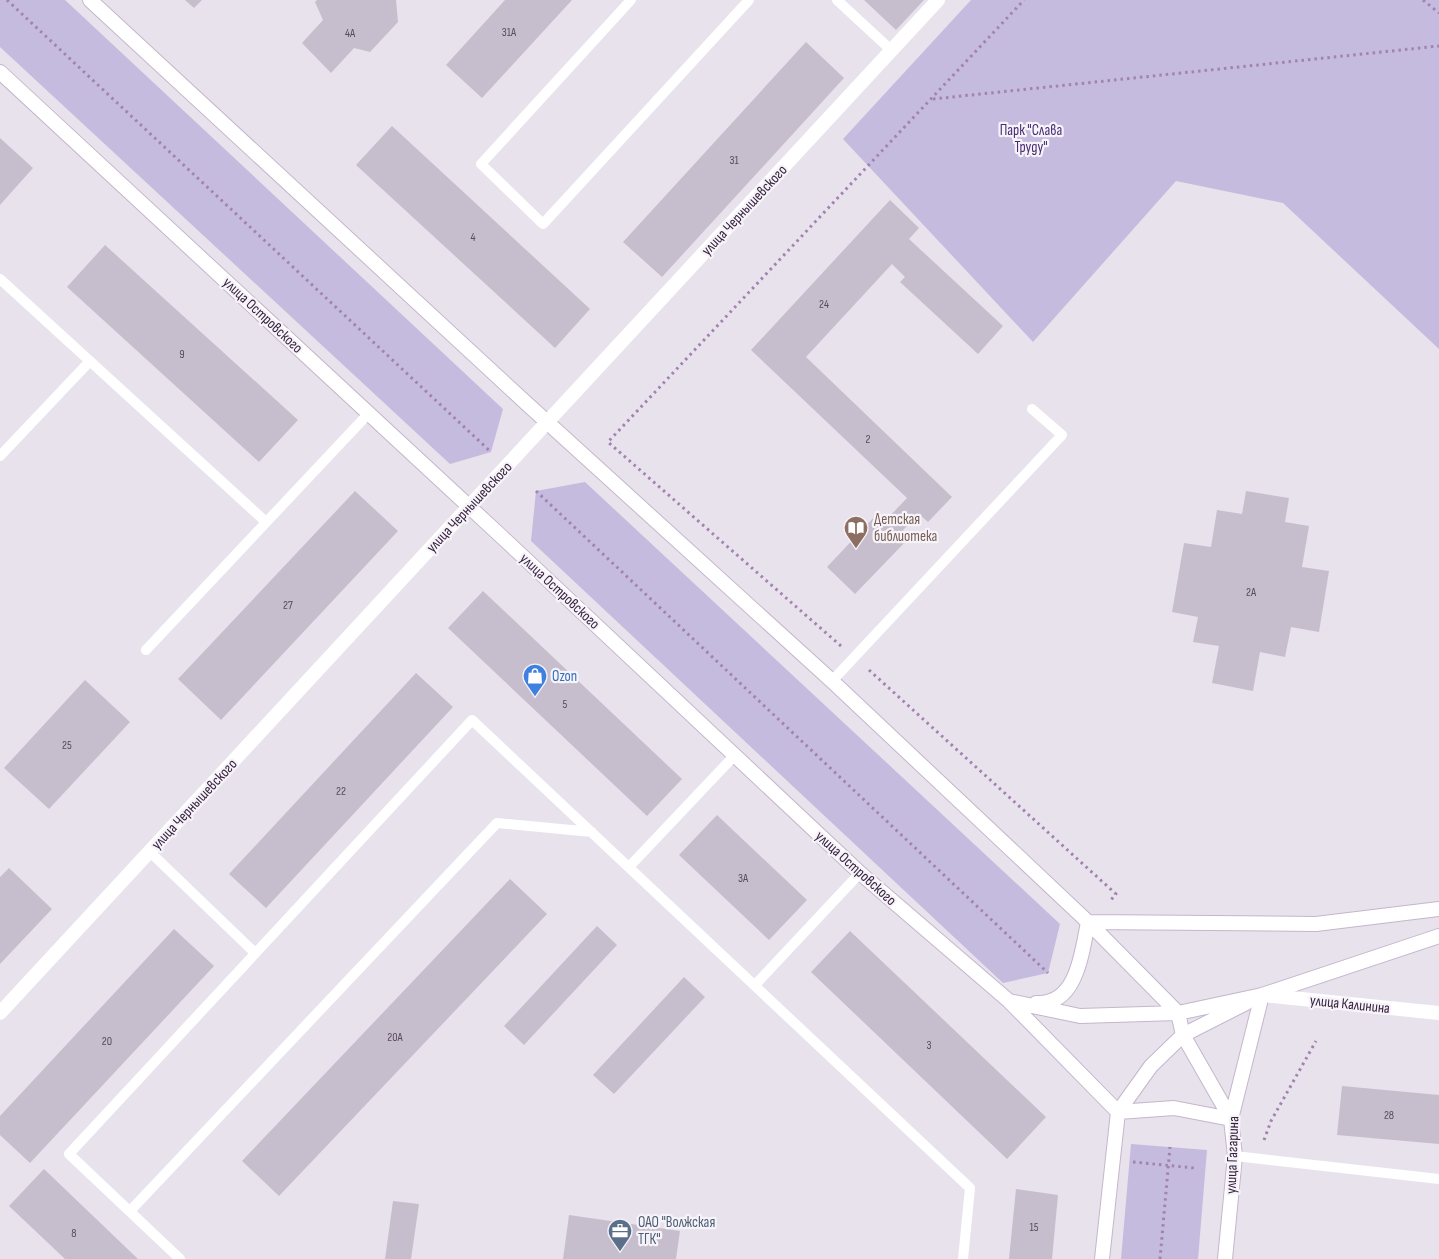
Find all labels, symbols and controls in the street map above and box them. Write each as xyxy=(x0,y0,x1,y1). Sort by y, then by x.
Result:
house number: 31А xyxy=(502,25,517,40)
house number: 4А xyxy=(345,26,356,41)
park label: Парк "Слава Труду" xyxy=(1000,121,1063,157)
house number: 31 xyxy=(729,153,739,168)
street label: улица Чернышевского xyxy=(697,161,791,260)
house number: 4 xyxy=(470,230,476,245)
street label: улица Островского xyxy=(219,273,307,357)
house number: 24 xyxy=(819,297,829,312)
house number: 9 xyxy=(179,347,185,362)
house number: 2 xyxy=(866,432,871,447)
street label: улица Чернышевского xyxy=(422,458,516,557)
place label: Детская библиотека xyxy=(874,510,938,546)
library icon: Детская библиотека xyxy=(843,515,869,549)
street label: улица Островского xyxy=(516,549,604,633)
house number: 2А xyxy=(1246,585,1257,600)
house number: 27 xyxy=(283,598,293,613)
shop icon: Ozon xyxy=(522,663,548,697)
place label: Ozon xyxy=(552,667,577,686)
house number: 5 xyxy=(563,697,568,712)
house number: 25 xyxy=(62,738,72,753)
street label: улица Чернышевского xyxy=(147,755,241,854)
house number: 22 xyxy=(336,784,346,799)
street label: улица Островского xyxy=(811,827,900,910)
house number: 3А xyxy=(738,871,749,886)
street label: улица Калинина xyxy=(1309,991,1391,1018)
house number: 20А xyxy=(387,1030,404,1045)
house number: 20 xyxy=(102,1034,112,1049)
house number: 3 xyxy=(926,1038,932,1053)
house number: 28 xyxy=(1384,1108,1394,1123)
street label: улица Гагарина xyxy=(1222,1116,1243,1194)
place label: ОАО "Волжская ТГК" xyxy=(638,1213,715,1249)
office icon: ОАО "Волжская ТГК" xyxy=(607,1218,633,1252)
house number: 15 xyxy=(1029,1220,1039,1235)
house number: 8 xyxy=(71,1226,77,1241)

